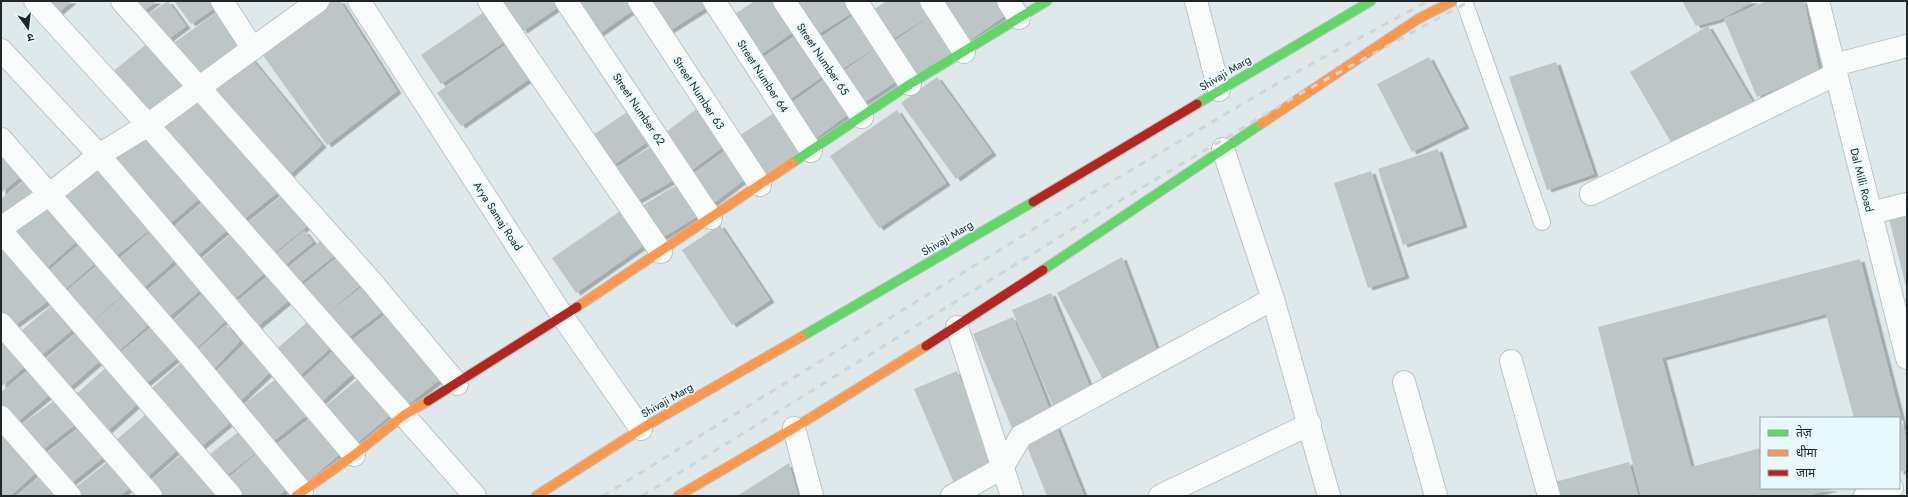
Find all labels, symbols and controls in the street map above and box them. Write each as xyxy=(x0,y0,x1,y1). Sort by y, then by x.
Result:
north arrow xyxy=(8,8,48,48)
street label: Street Number 65 xyxy=(793,20,853,98)
text: उ xyxy=(25,29,36,46)
street label: Street Number 64 xyxy=(733,36,793,116)
street label: Shivaji Marg xyxy=(1196,51,1254,95)
street label: Street Number 63 xyxy=(669,54,729,132)
street label: Street Number 62 xyxy=(609,70,669,148)
street label: Dal Milli Road xyxy=(1846,146,1878,214)
street label: Arya Samaj Road xyxy=(470,178,526,254)
street label: Shivaji Marg xyxy=(918,216,976,260)
street label: Shivaji Marg xyxy=(638,379,696,421)
legend xyxy=(1760,417,1900,489)
text: तेज़ xyxy=(1796,424,1813,442)
text: धीमा xyxy=(1796,444,1818,462)
text: जाम xyxy=(1796,464,1816,482)

